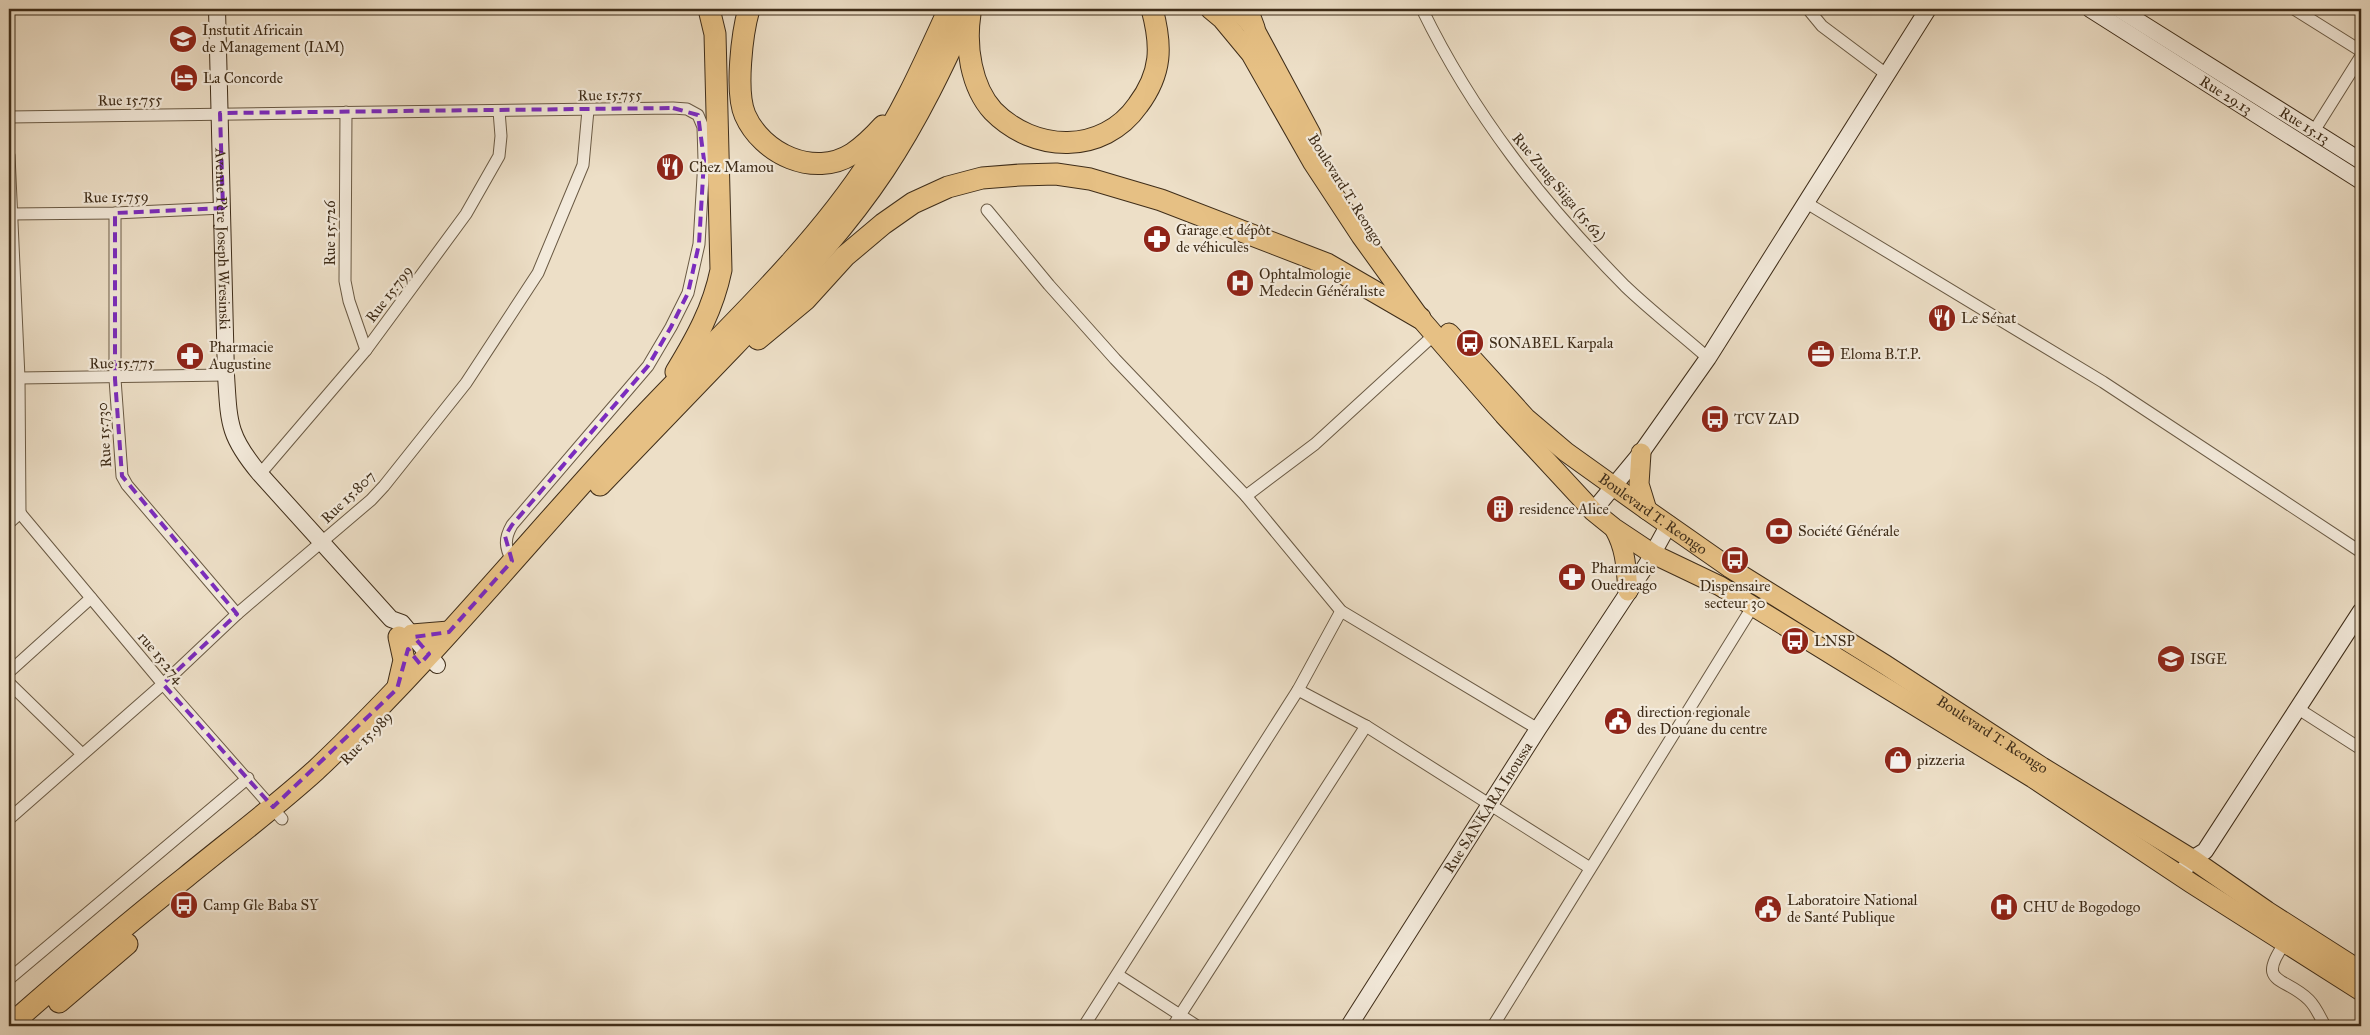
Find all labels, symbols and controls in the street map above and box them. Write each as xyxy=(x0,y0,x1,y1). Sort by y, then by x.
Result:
place label: Instutit Africain de Management (IAM) xyxy=(202,21,344,57)
school or university icon: Instutit Africain de Management (IAM) xyxy=(168,24,198,54)
hotel icon: La Concorde xyxy=(169,63,199,93)
place label: La Concorde xyxy=(203,69,283,87)
street label: Rue 29.13 xyxy=(2196,72,2255,119)
street label: Rue 15.755 xyxy=(578,85,642,105)
street label: Rue 15.755 xyxy=(98,90,162,110)
street label: Rue 15.13 xyxy=(2276,103,2333,148)
street label: Rue Zuug Siiga (15.62) xyxy=(1508,129,1610,245)
street label: Boulevard T. Reongo xyxy=(1304,131,1388,250)
street label: Avenue Père Joseph Wresinski xyxy=(211,147,234,330)
restaurant icon: Chez Mamou xyxy=(655,152,685,182)
place label: Chez Mamou xyxy=(689,158,774,176)
street label: Rue 15.759 xyxy=(83,187,149,207)
street label: Rue 15.726 xyxy=(321,199,339,266)
place label: Garage et dépôt de véhicules xyxy=(1176,221,1271,256)
pharmacy icon: Garage et dépôt de véhicules xyxy=(1142,224,1172,254)
street label: Rue 15.799 xyxy=(362,262,416,326)
place label: Ophtalmologie Medecin Généraliste xyxy=(1259,265,1385,300)
hospital icon: Ophtalmologie Medecin Généraliste xyxy=(1225,268,1255,298)
restaurant icon: Le Sénat xyxy=(1927,303,1957,333)
place label: Le Sénat xyxy=(1961,309,2017,327)
bus stop icon: SONABEL Karpala xyxy=(1455,328,1485,358)
place label: SONABEL Karpala xyxy=(1489,334,1614,352)
place label: Pharmacie Augustine xyxy=(208,338,273,373)
office icon: Eloma B.T.P. xyxy=(1806,339,1836,369)
pharmacy icon: Pharmacie Augustine xyxy=(175,341,205,371)
place label: Eloma B.T.P. xyxy=(1840,345,1921,363)
street label: Rue 15.775 xyxy=(89,353,155,373)
street label: Rue 15.730 xyxy=(93,402,115,468)
bus stop icon: TCV ZAD xyxy=(1700,404,1730,434)
place label: TCV ZAD xyxy=(1734,410,1800,428)
street label: Rue 15.807 xyxy=(317,467,379,527)
street label: Boulevard T. Reongo xyxy=(1595,469,1711,559)
building icon: residence Alice xyxy=(1485,494,1515,524)
place label: residence Alice xyxy=(1519,500,1609,518)
bank icon: Société Générale xyxy=(1764,516,1794,546)
place label: Société Générale xyxy=(1798,522,1900,540)
bus stop icon: Dispensaire secteur 30 xyxy=(1720,545,1750,575)
place label: Pharmacie Ouedreago xyxy=(1591,559,1657,594)
pharmacy icon: Pharmacie Ouedreago xyxy=(1557,562,1587,592)
place label: Dispensaire secteur 30 xyxy=(1699,577,1771,612)
bus stop icon: LNSP xyxy=(1780,626,1810,656)
street label: rue 15.274 xyxy=(134,629,188,688)
place label: LNSP xyxy=(1814,632,1855,650)
school or university icon: ISGE xyxy=(2156,644,2186,674)
place label: ISGE xyxy=(2190,650,2227,668)
street label: Boulevard T. Reongo xyxy=(1934,692,2052,778)
place label: direction regionale des Douane du centre xyxy=(1637,703,1767,738)
public building icon: direction regionale des Douane du centre xyxy=(1603,706,1633,736)
street label: Rue 15.989 xyxy=(336,707,396,769)
street label: Rue SANKARA Inoussa xyxy=(1440,738,1537,876)
shop icon: pizzeria xyxy=(1883,745,1913,775)
place label: pizzeria xyxy=(1916,751,1965,769)
bus stop icon: Camp Gle Baba SY xyxy=(169,890,199,920)
place label: Laboratoire National de Santé Publique xyxy=(1787,891,1919,927)
hospital icon: CHU de Bogodogo xyxy=(1989,892,2019,922)
public building icon: Laboratoire National de Santé Publique xyxy=(1753,894,1783,924)
place label: Camp Gle Baba SY xyxy=(203,896,319,914)
place label: CHU de Bogodogo xyxy=(2023,898,2141,916)

